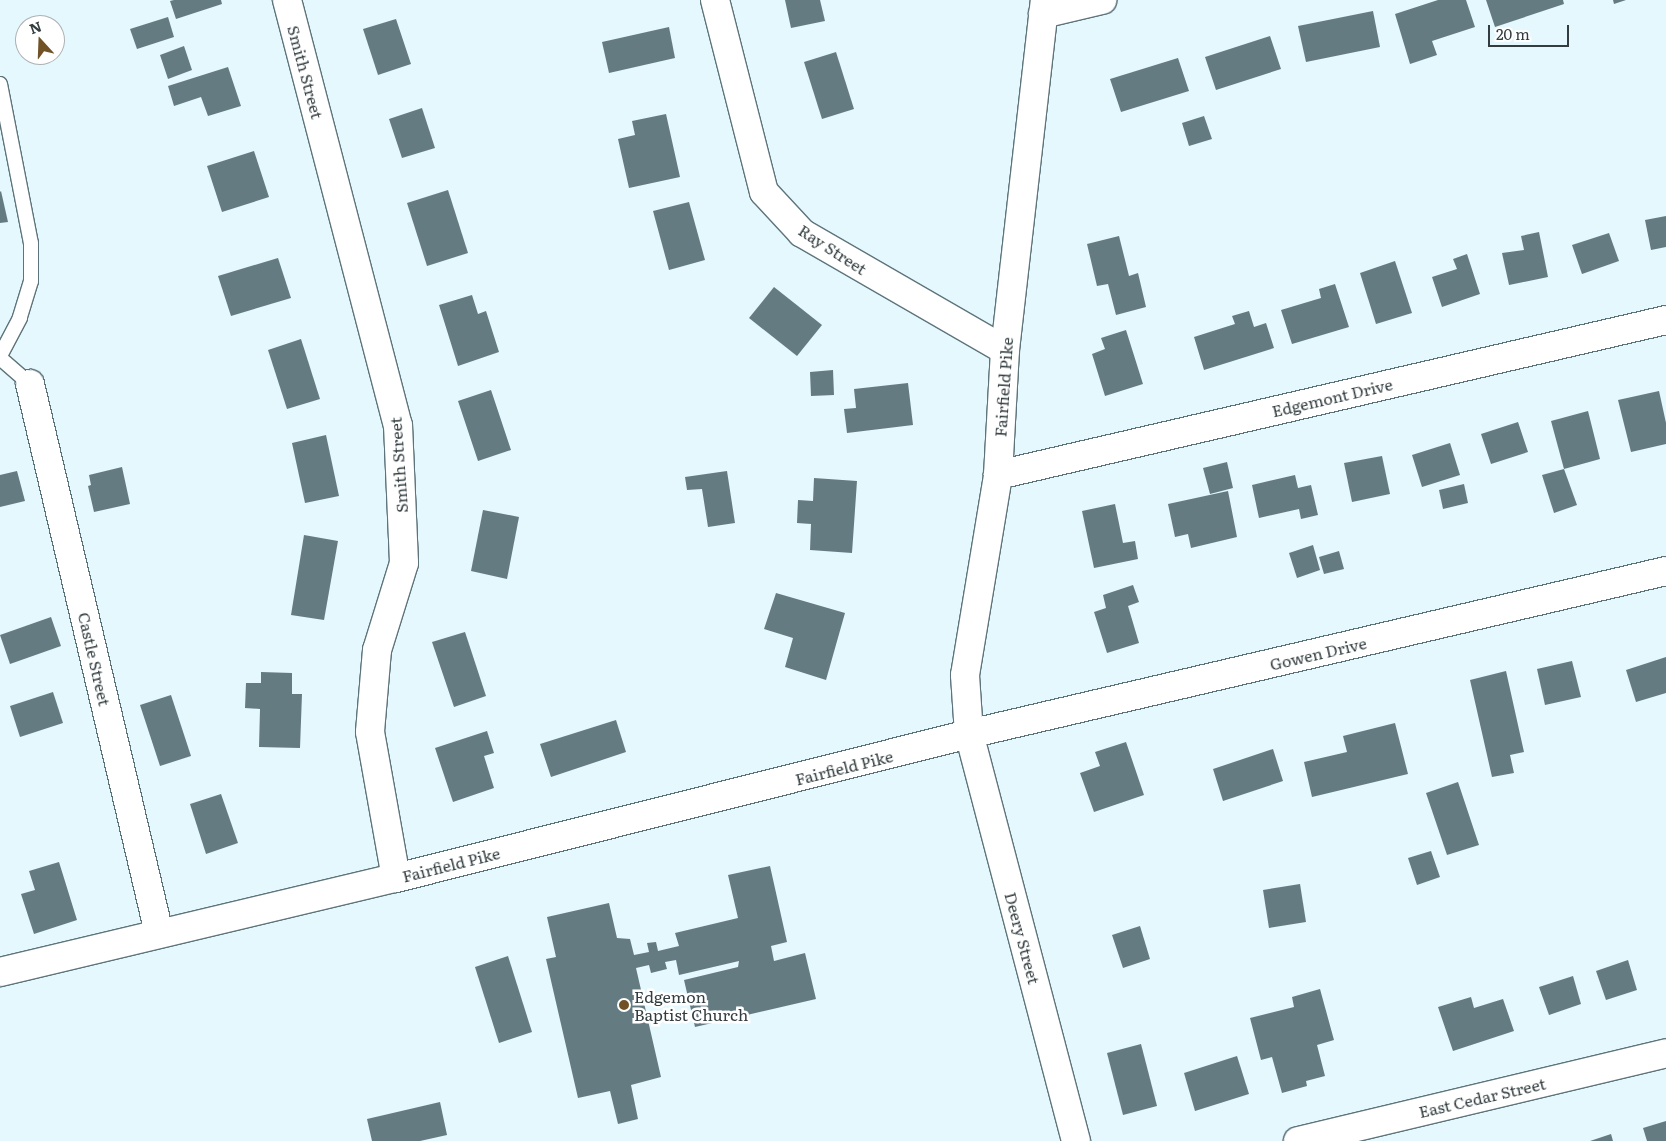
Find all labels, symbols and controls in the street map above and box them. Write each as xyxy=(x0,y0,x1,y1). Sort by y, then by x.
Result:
north arrow xyxy=(15,15,65,65)
text: N xyxy=(26,15,44,38)
scale bar xyxy=(1491,15,1572,47)
text: 20 m xyxy=(1496,22,1530,45)
street label: Smith Street xyxy=(284,23,328,121)
street label: Ray Street xyxy=(795,220,871,278)
street label: Fairfield Pike xyxy=(990,336,1016,438)
street label: Edgemont Drive xyxy=(1270,374,1394,420)
street label: Smith Street xyxy=(385,416,411,514)
street label: Castle Street xyxy=(75,610,115,708)
street label: Gowen Drive xyxy=(1268,633,1368,673)
street label: Fairfield Pike xyxy=(793,746,895,788)
street label: Fairfield Pike xyxy=(400,843,502,885)
street label: Deery Street xyxy=(1002,890,1044,986)
place label: Edgemon Baptist Church xyxy=(634,986,748,1024)
marker: Edgemon Baptist Church xyxy=(618,999,630,1011)
street label: East Cedar Street xyxy=(1417,1073,1547,1121)

